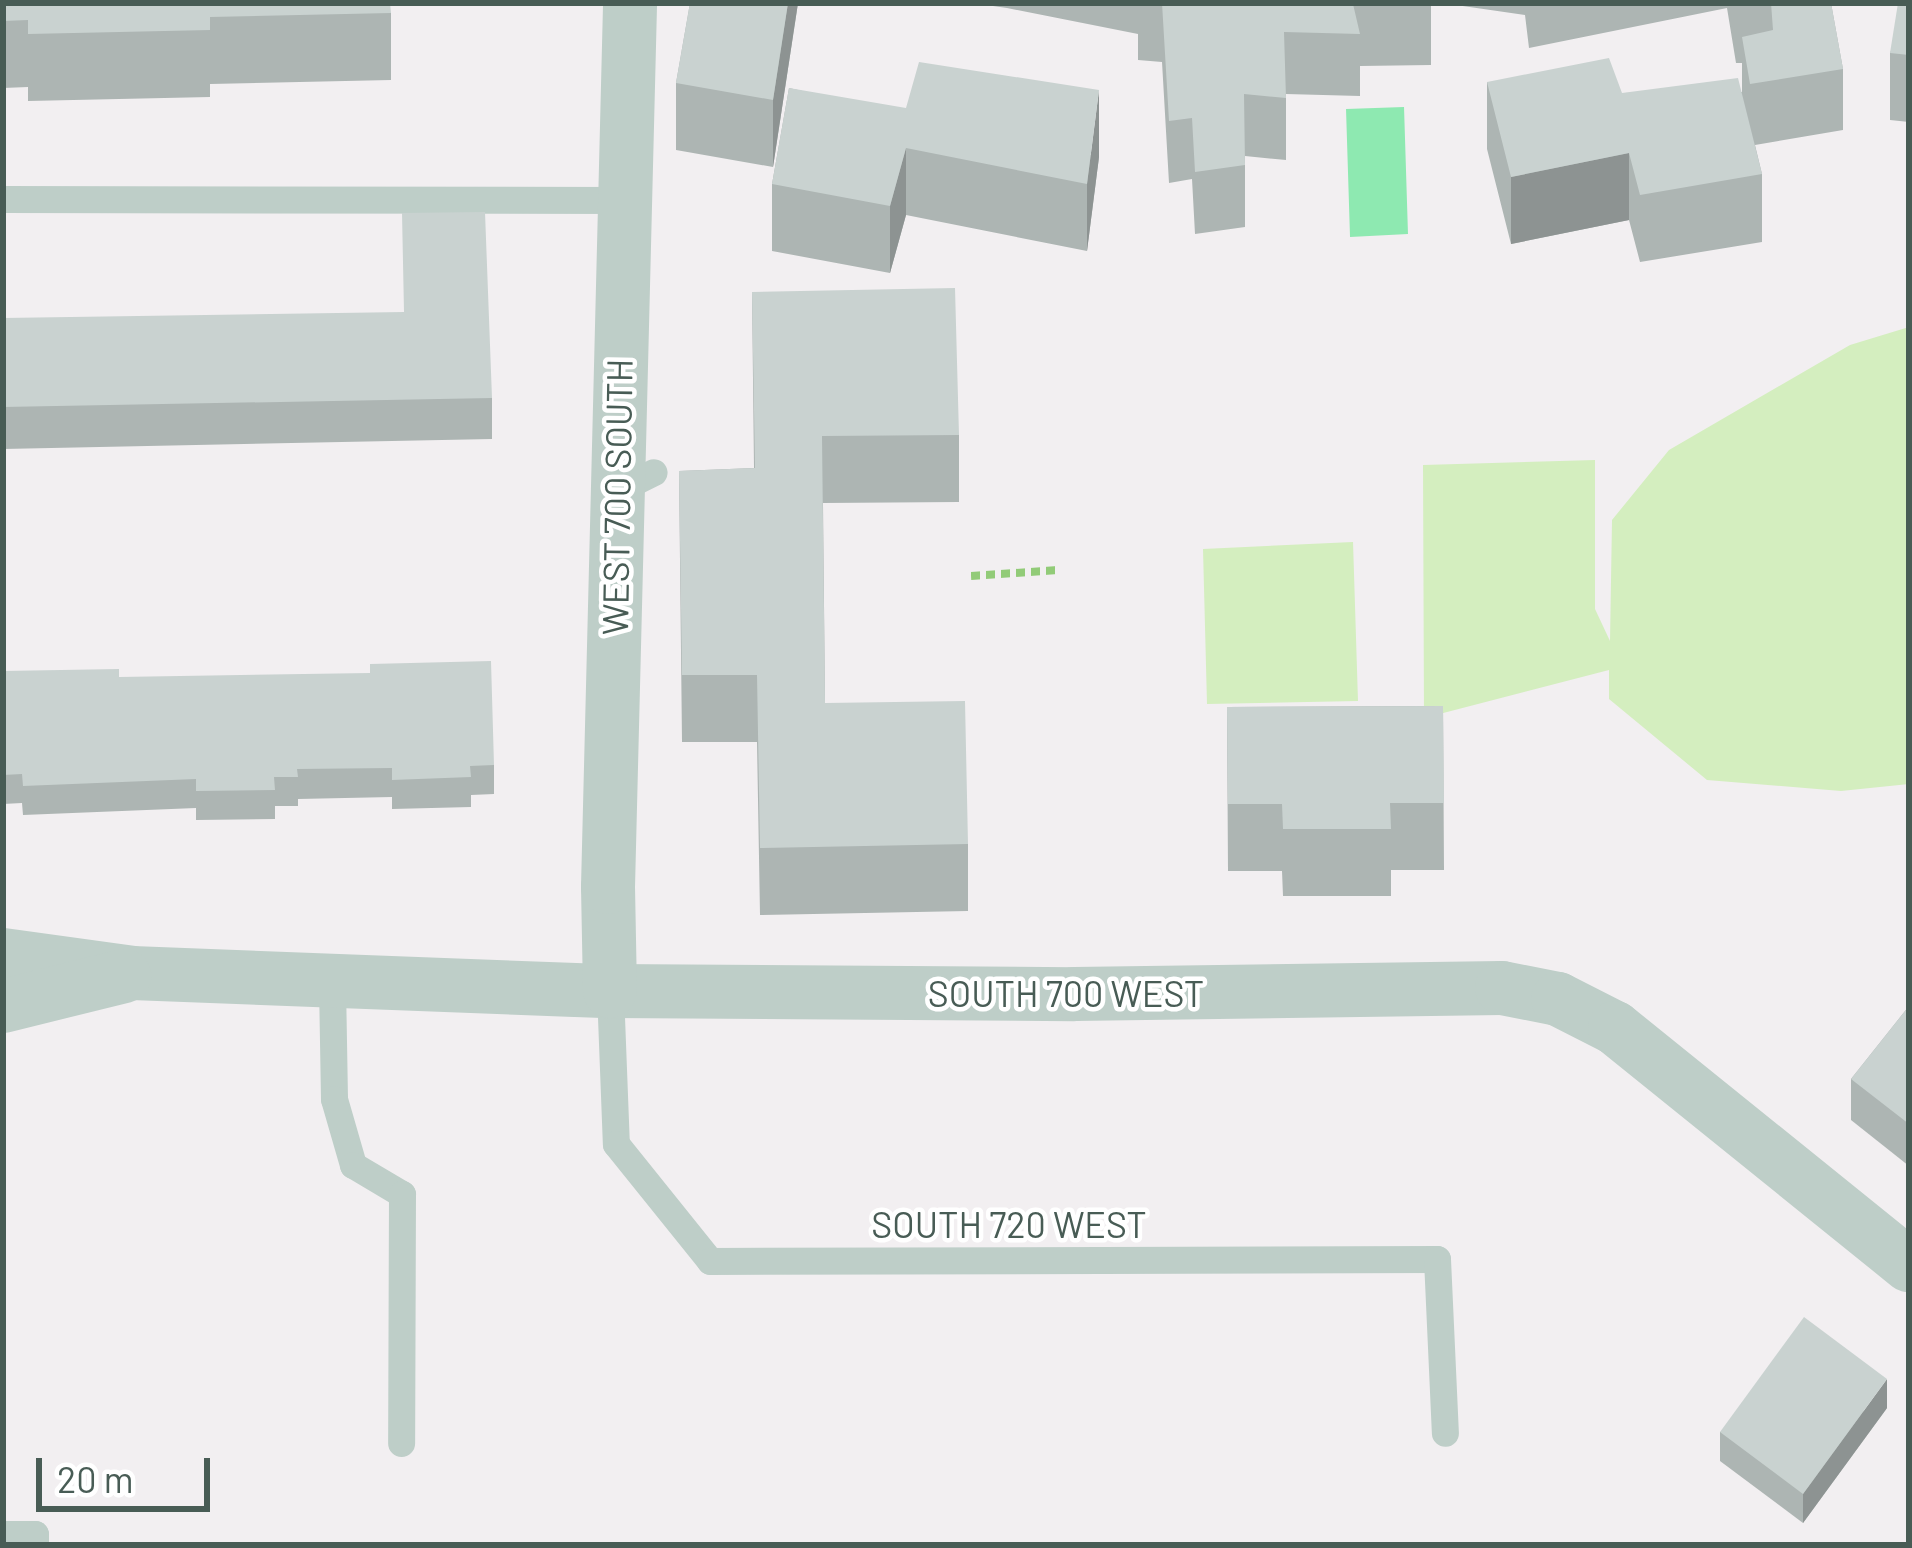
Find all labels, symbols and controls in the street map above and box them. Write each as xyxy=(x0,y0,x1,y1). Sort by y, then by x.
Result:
street label: WEST 700 SOUTH xyxy=(592,358,640,636)
street label: SOUTH 700 WEST xyxy=(928,971,1204,1015)
street label: SOUTH 720 WEST xyxy=(871,1202,1147,1246)
scale bar xyxy=(42,1434,216,1508)
text: 20 m xyxy=(57,1457,134,1500)

